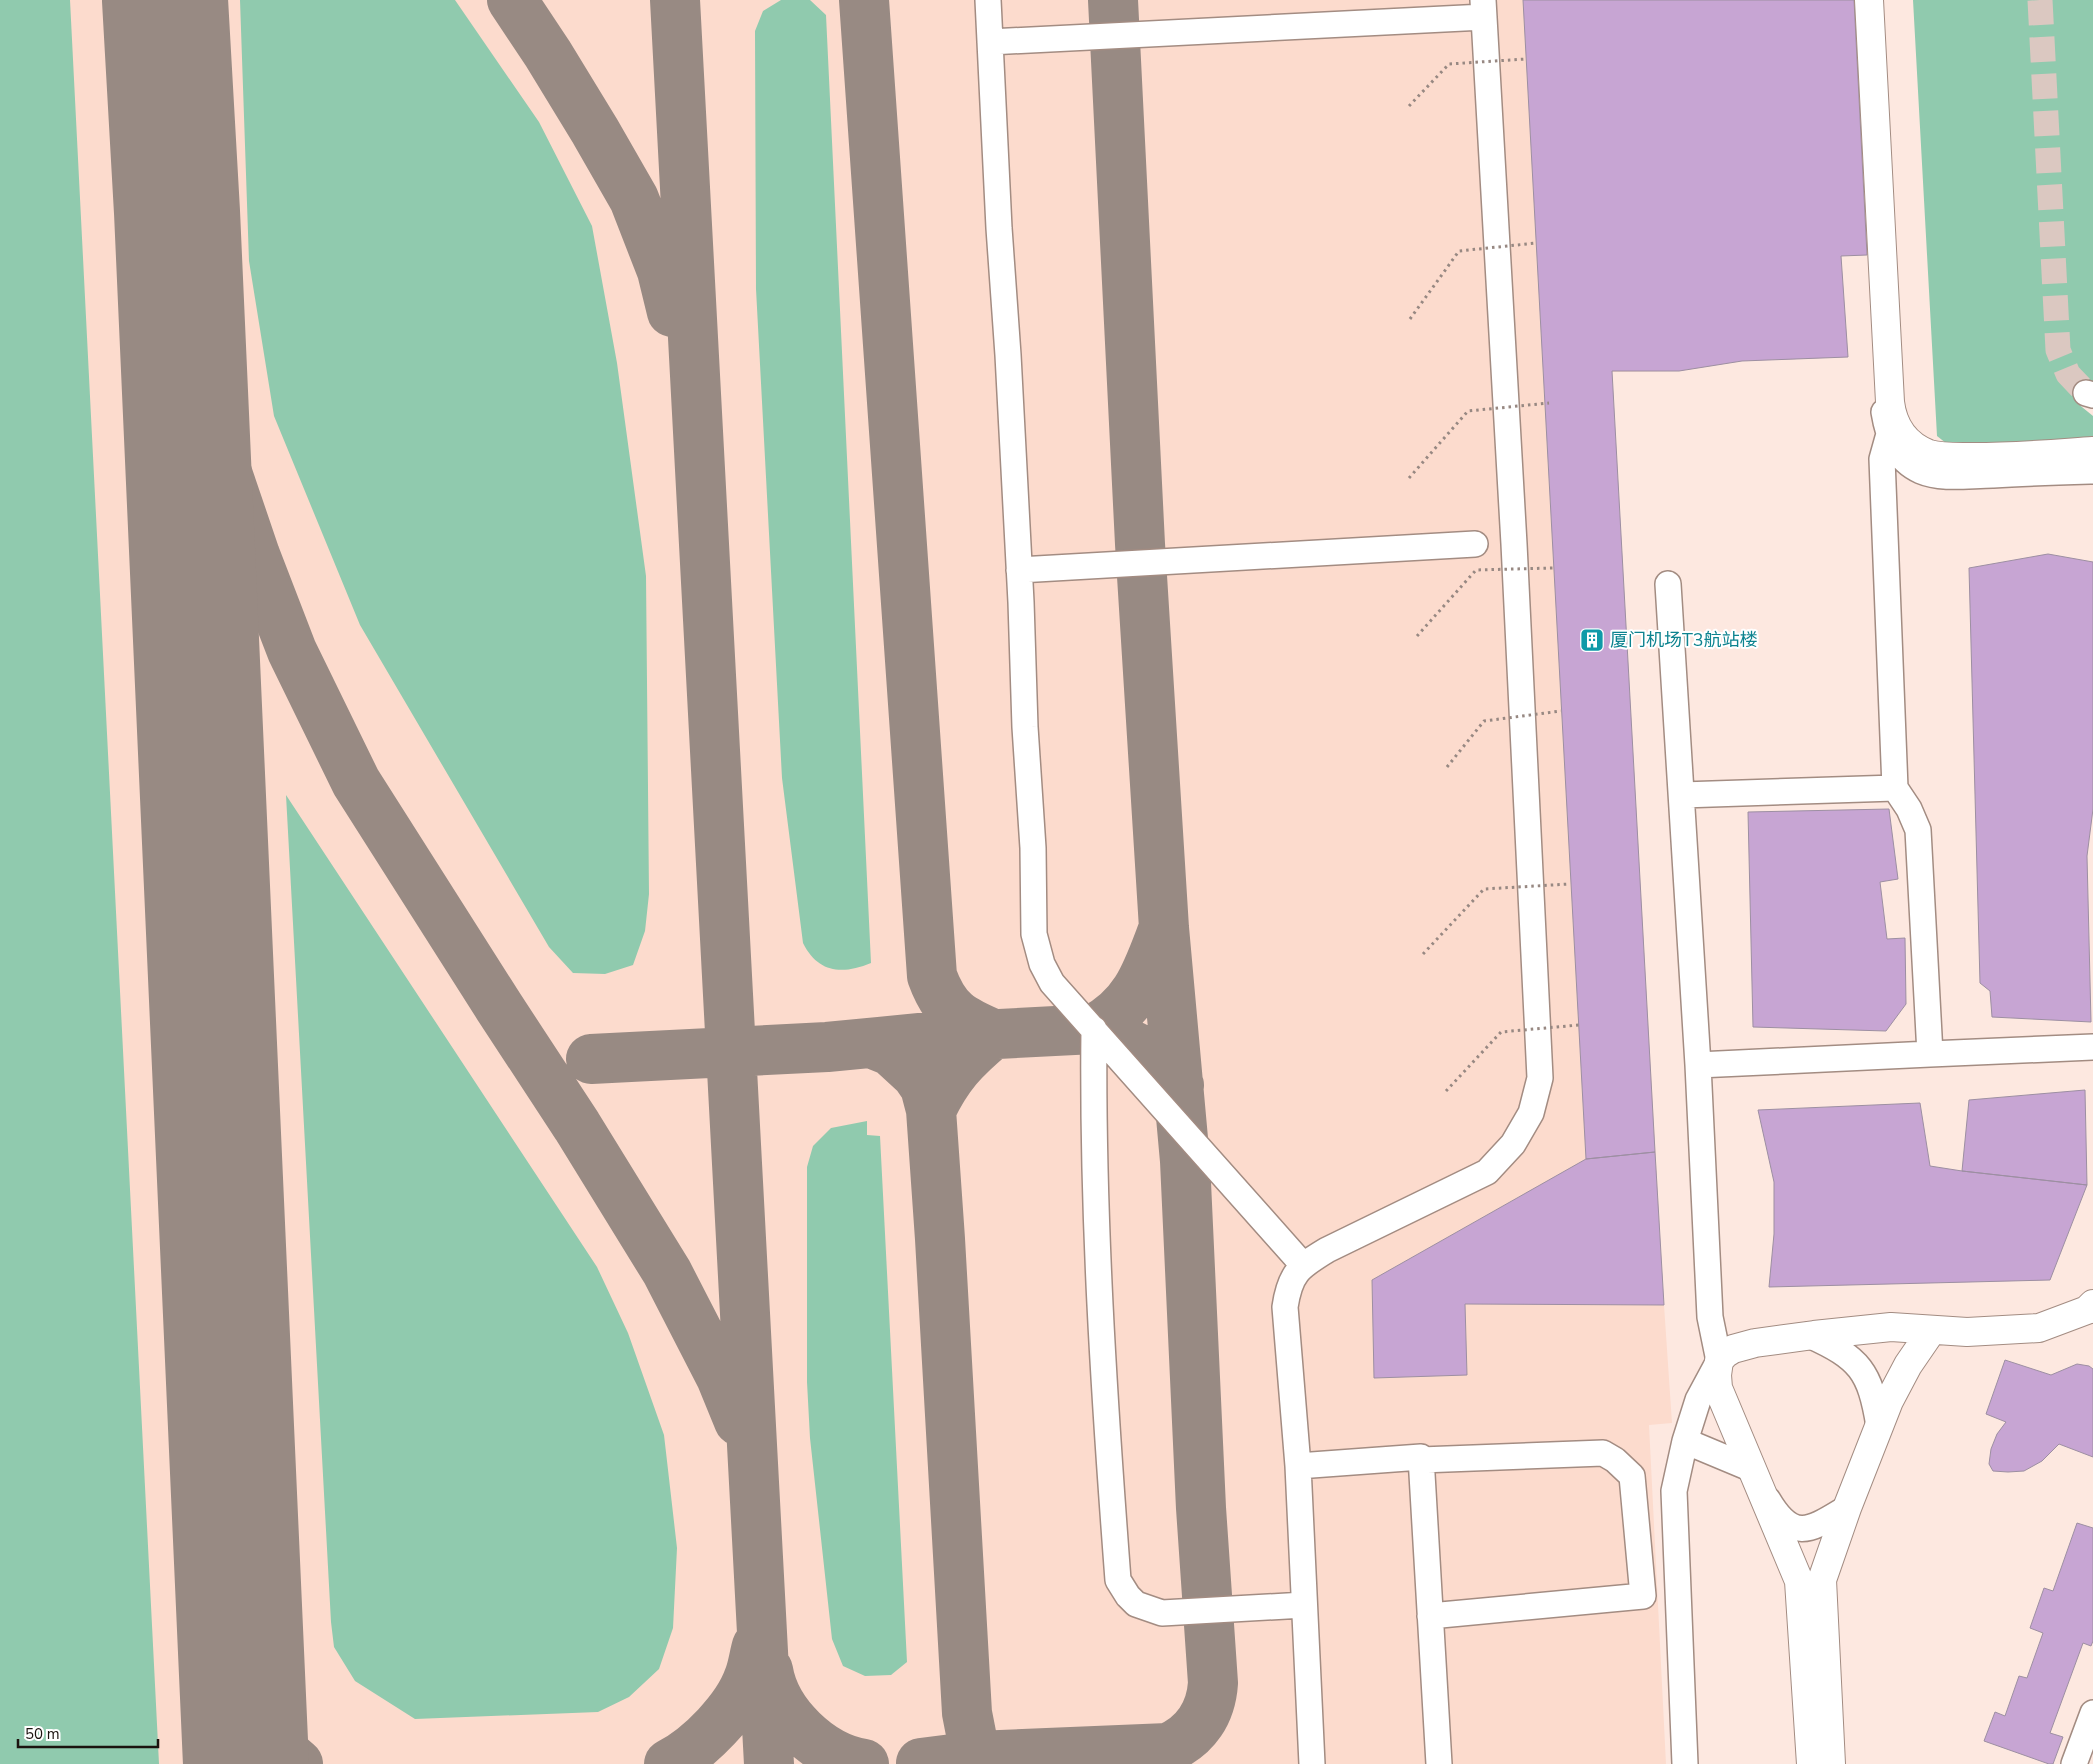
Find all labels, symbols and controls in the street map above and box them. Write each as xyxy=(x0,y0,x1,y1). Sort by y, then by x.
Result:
building icon: 厦门机场T3航站楼 xyxy=(1579,627,1605,653)
place label: 厦门机场T3航站楼 xyxy=(1610,628,1758,652)
scale bar xyxy=(18,1716,158,1748)
text: 50 m xyxy=(25,1724,60,1744)

